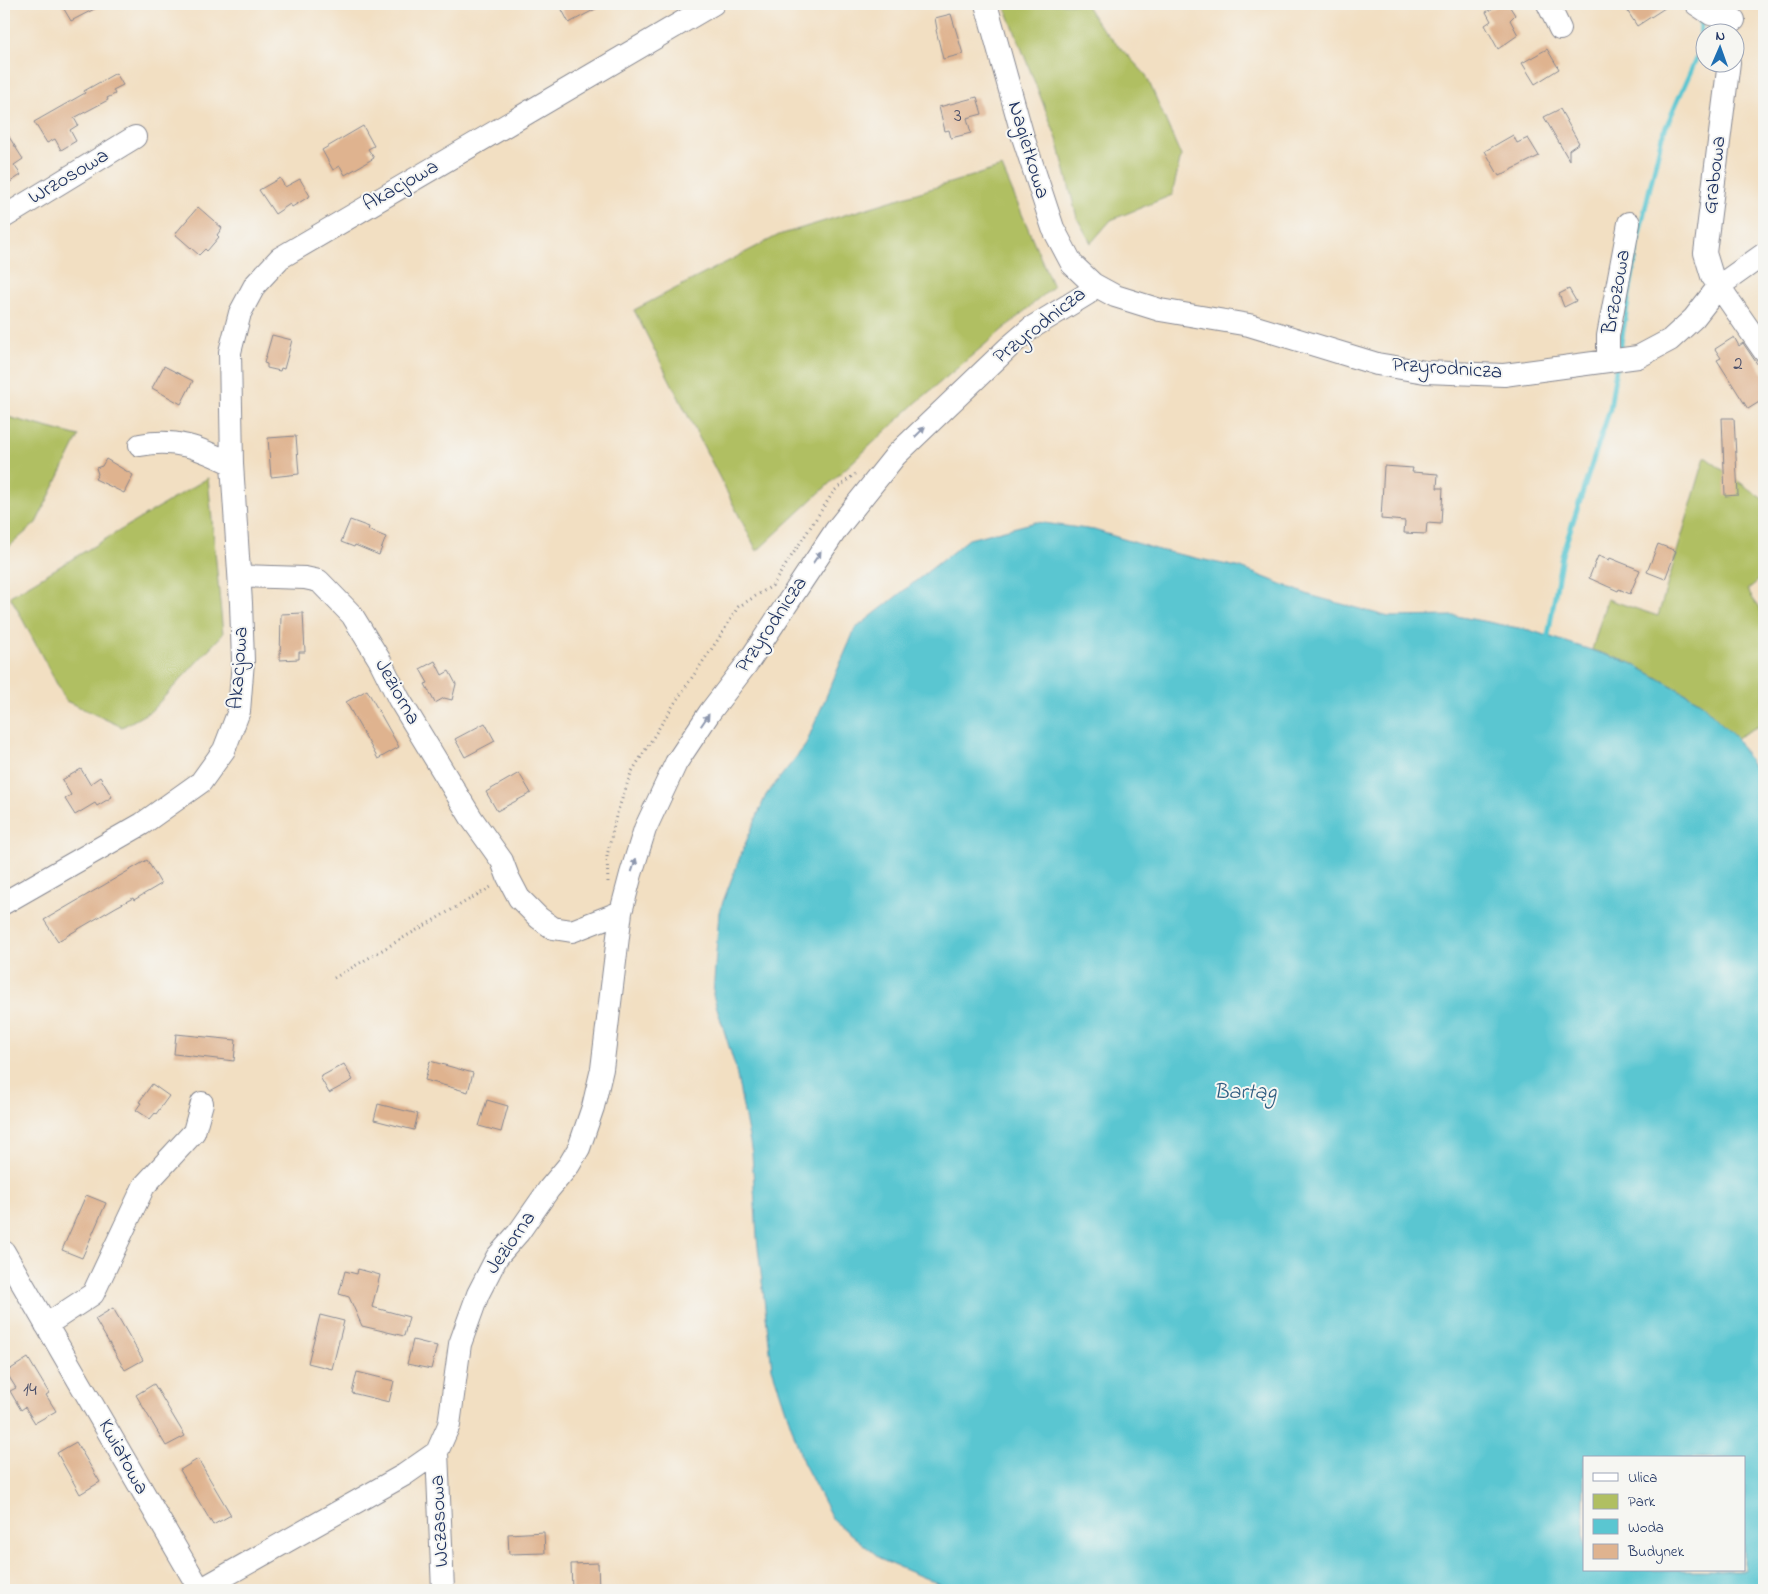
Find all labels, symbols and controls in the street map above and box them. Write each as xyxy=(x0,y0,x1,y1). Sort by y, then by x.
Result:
north arrow xyxy=(1696,22,1746,72)
text: N xyxy=(1715,26,1725,47)
street label: Nagietkowa xyxy=(997,98,1057,203)
house number: 3 xyxy=(954,103,962,130)
street label: Grabowa xyxy=(1695,134,1735,216)
street label: Wrzosowa xyxy=(23,141,115,213)
street label: Akacjowa xyxy=(358,152,444,220)
street label: Brzozowa xyxy=(1595,247,1639,338)
street label: Przyrodnicza xyxy=(987,280,1094,373)
street label: Przyrodnicza xyxy=(1391,350,1503,390)
house number: 2 xyxy=(1733,351,1743,378)
one-way arrow xyxy=(914,426,926,438)
one-way arrow xyxy=(812,550,822,564)
street label: Przyrodnicza xyxy=(729,571,817,680)
street label: Akacjowa xyxy=(221,626,257,710)
street label: Jeziorna xyxy=(367,654,427,730)
one-way arrow xyxy=(700,713,710,726)
one-way arrow xyxy=(630,857,638,872)
water label: Bartąg xyxy=(1214,1077,1277,1109)
street label: Jeziorna xyxy=(478,1205,544,1281)
house number: 14 xyxy=(23,1377,37,1404)
street label: Kwiatowa xyxy=(90,1414,156,1500)
legend xyxy=(1583,1456,1746,1572)
text: Ulica xyxy=(1628,1467,1657,1489)
street label: Wczasowa xyxy=(423,1474,457,1568)
text: Park xyxy=(1628,1491,1656,1513)
text: Woda xyxy=(1628,1517,1664,1539)
text: Budynek xyxy=(1627,1541,1685,1564)

